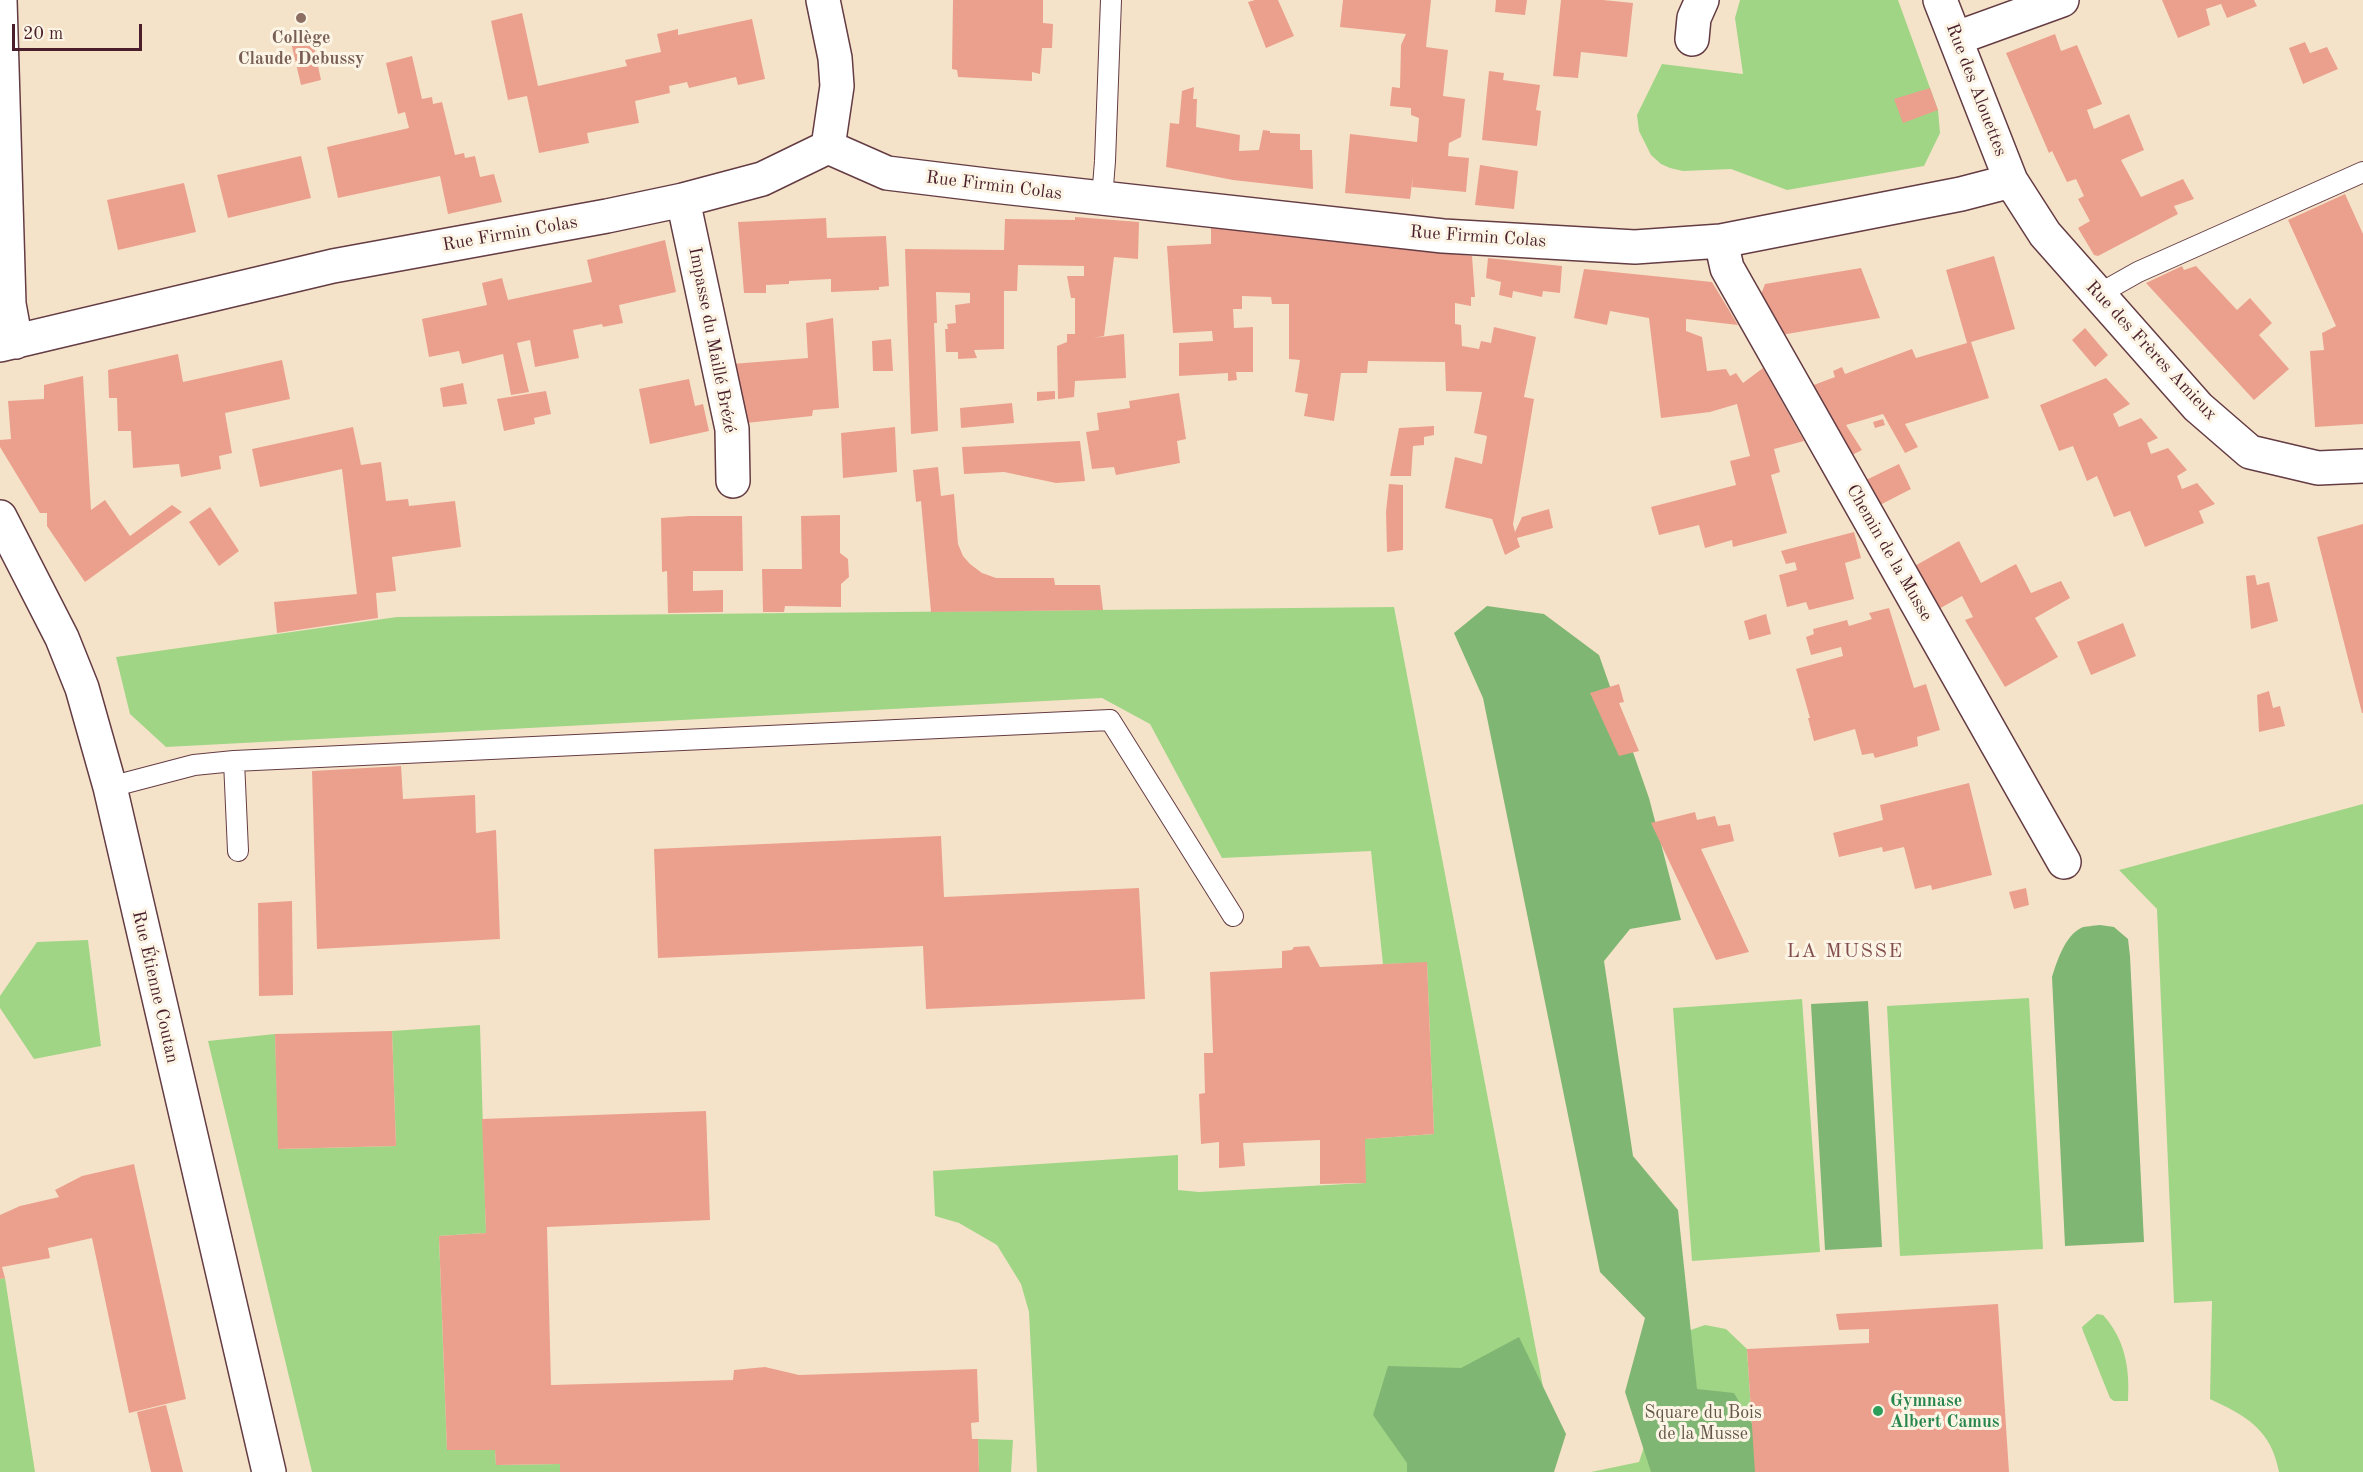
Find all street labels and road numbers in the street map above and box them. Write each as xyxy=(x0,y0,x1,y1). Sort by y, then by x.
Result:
street label: Rue des Alouettes xyxy=(1941,21,2011,159)
street label: Rue Firmin Colas xyxy=(925,167,1063,205)
street label: Rue Firmin Colas xyxy=(441,211,579,257)
street label: Rue Firmin Colas xyxy=(1409,221,1547,253)
street label: Impasse du Maillé Brézé xyxy=(683,245,741,435)
street label: Rue des Frères Amieux xyxy=(2081,277,2221,425)
street label: Chemin de la Musse xyxy=(1841,481,1937,625)
street label: Rue Étienne Coutan xyxy=(127,909,183,1065)

